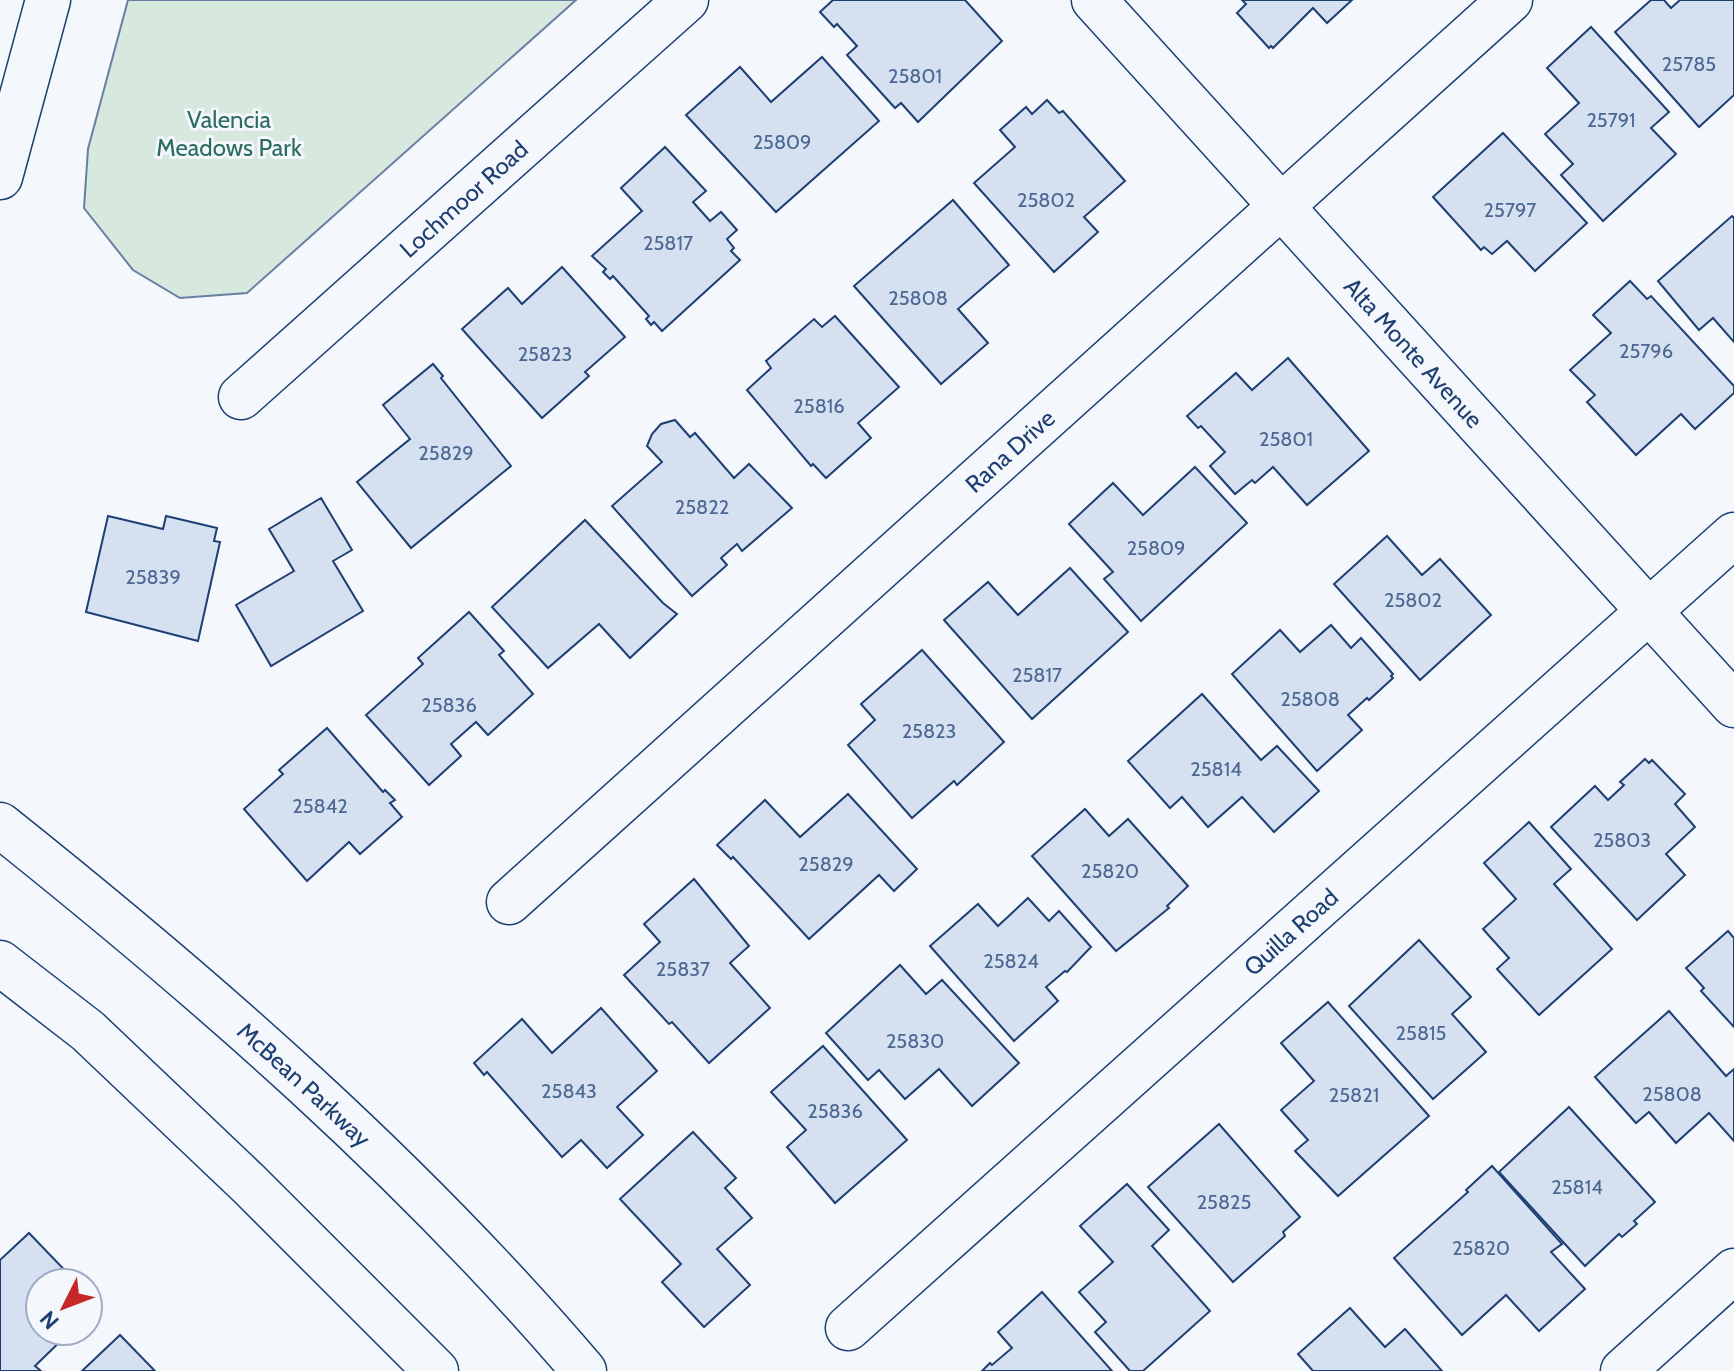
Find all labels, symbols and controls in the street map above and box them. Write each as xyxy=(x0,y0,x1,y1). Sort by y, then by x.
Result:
house number: 25785 xyxy=(1662,52,1716,76)
house number: 25801 xyxy=(888,64,942,88)
park label: Valencia Meadows Park xyxy=(156,105,302,162)
house number: 25791 xyxy=(1586,108,1636,132)
house number: 25809 xyxy=(753,130,811,154)
street label: Lochmoor Road xyxy=(393,134,533,263)
house number: 25802 xyxy=(1017,188,1075,212)
house number: 25797 xyxy=(1484,198,1536,222)
house number: 25817 xyxy=(643,231,693,255)
street label: Alta Monte Avenue xyxy=(1338,271,1489,434)
house number: 25808 xyxy=(888,286,948,310)
house number: 25796 xyxy=(1619,339,1673,363)
house number: 25823 xyxy=(518,342,572,366)
house number: 25816 xyxy=(793,394,845,418)
street label: Rana Drive xyxy=(959,403,1060,498)
house number: 25801 xyxy=(1259,427,1313,451)
house number: 25829 xyxy=(418,441,474,465)
house number: 25822 xyxy=(675,495,729,519)
house number: 25809 xyxy=(1127,536,1185,560)
house number: 25839 xyxy=(125,565,181,589)
house number: 25802 xyxy=(1384,588,1442,612)
house number: 25817 xyxy=(1012,663,1062,687)
house number: 25808 xyxy=(1280,687,1340,711)
house number: 25836 xyxy=(421,693,477,717)
house number: 25823 xyxy=(902,719,956,743)
house number: 25814 xyxy=(1190,757,1242,781)
house number: 25842 xyxy=(292,794,348,818)
house number: 25803 xyxy=(1593,828,1651,852)
house number: 25829 xyxy=(798,852,854,876)
house number: 25820 xyxy=(1081,859,1139,883)
street label: Quilla Road xyxy=(1238,882,1344,981)
house number: 25824 xyxy=(983,949,1039,973)
house number: 25837 xyxy=(656,957,710,981)
street label: McBean Parkway xyxy=(232,1016,377,1153)
house number: 25815 xyxy=(1396,1021,1446,1045)
house number: 25830 xyxy=(886,1029,944,1053)
house number: 25843 xyxy=(541,1079,597,1103)
house number: 25808 xyxy=(1642,1082,1702,1106)
house number: 25821 xyxy=(1329,1083,1379,1107)
house number: 25836 xyxy=(807,1099,863,1123)
house number: 25814 xyxy=(1551,1175,1603,1199)
house number: 25825 xyxy=(1197,1190,1251,1214)
house number: 25820 xyxy=(1452,1236,1510,1260)
north arrow xyxy=(24,1267,104,1347)
text: N xyxy=(34,1305,65,1335)

